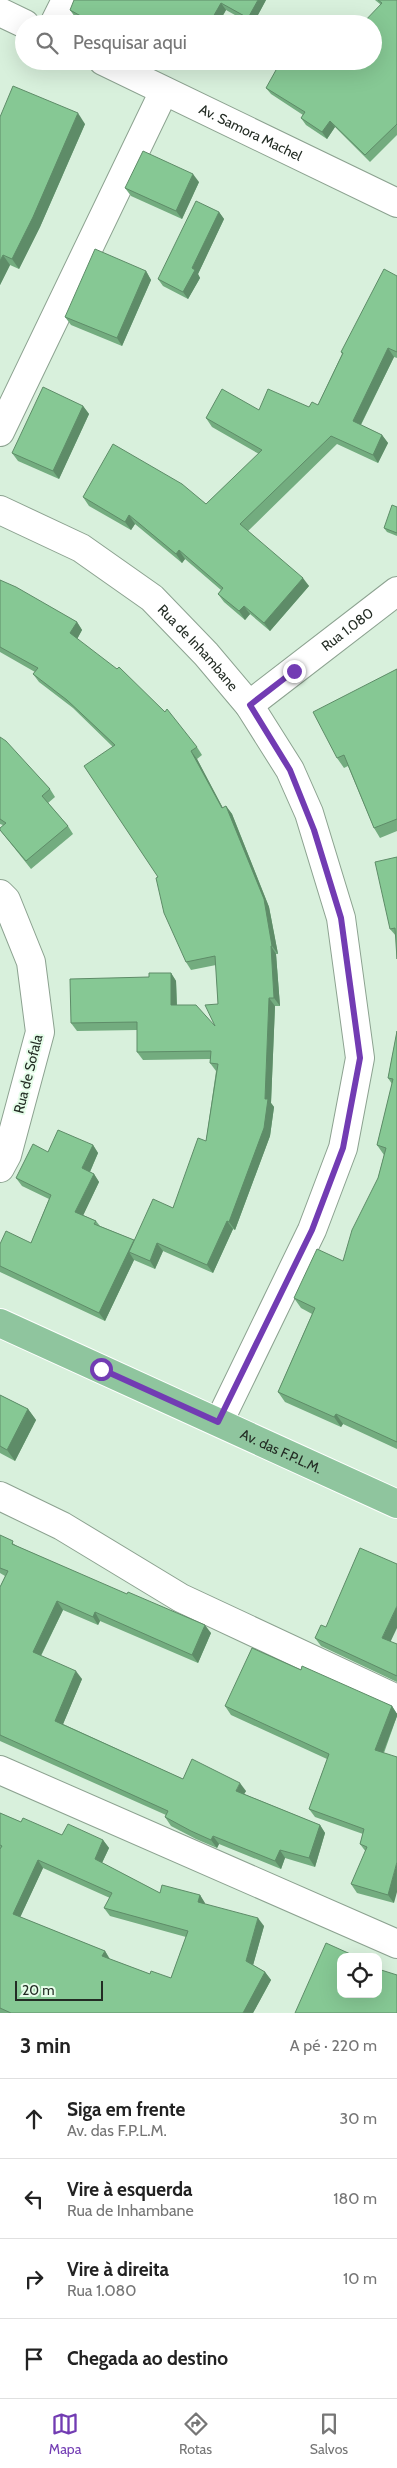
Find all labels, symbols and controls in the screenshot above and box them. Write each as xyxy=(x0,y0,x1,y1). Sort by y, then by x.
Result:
search box xyxy=(15,15,382,70)
icon: search xyxy=(33,29,61,57)
text: Pesquisar aqui xyxy=(73,31,187,54)
street label: Av. Samora Machel xyxy=(196,100,306,165)
street label: Rua de Inhambane xyxy=(154,601,242,695)
street label: Rua 1.080 xyxy=(318,604,377,655)
route end xyxy=(283,660,306,683)
street label: Rua de Sofala xyxy=(10,1032,47,1115)
route start xyxy=(90,1358,113,1381)
street label: Av. das F.P.L.M. xyxy=(238,1425,325,1478)
map controls xyxy=(337,1953,382,1998)
button: locate xyxy=(337,1953,382,1998)
scale bar xyxy=(15,1978,102,2001)
text: 20 m xyxy=(22,1981,55,1999)
text: 3 min xyxy=(20,2033,71,2058)
text: A pé · 220 m xyxy=(290,2036,377,2055)
text: Siga em frente xyxy=(67,2098,185,2121)
icon: ahead xyxy=(20,2105,48,2133)
text: 30 m xyxy=(340,2109,377,2128)
text: Av. das F.P.L.M. xyxy=(67,2121,167,2140)
text: Vire à esquerda xyxy=(67,2178,193,2201)
icon: left xyxy=(20,2185,48,2213)
text: 180 m xyxy=(333,2189,377,2208)
text: Rua de Inhambane xyxy=(67,2201,194,2220)
text: Vire à direita xyxy=(67,2258,169,2281)
icon: right xyxy=(20,2265,48,2293)
text: 10 m xyxy=(343,2269,377,2288)
text: Rua 1.080 xyxy=(67,2281,136,2300)
icon: arrive xyxy=(20,2345,48,2373)
text: Chegada ao destino xyxy=(67,2347,228,2370)
tab: Mapa xyxy=(49,2410,81,2458)
tab: Rotas xyxy=(179,2410,212,2458)
tab: Salvos xyxy=(310,2410,348,2458)

